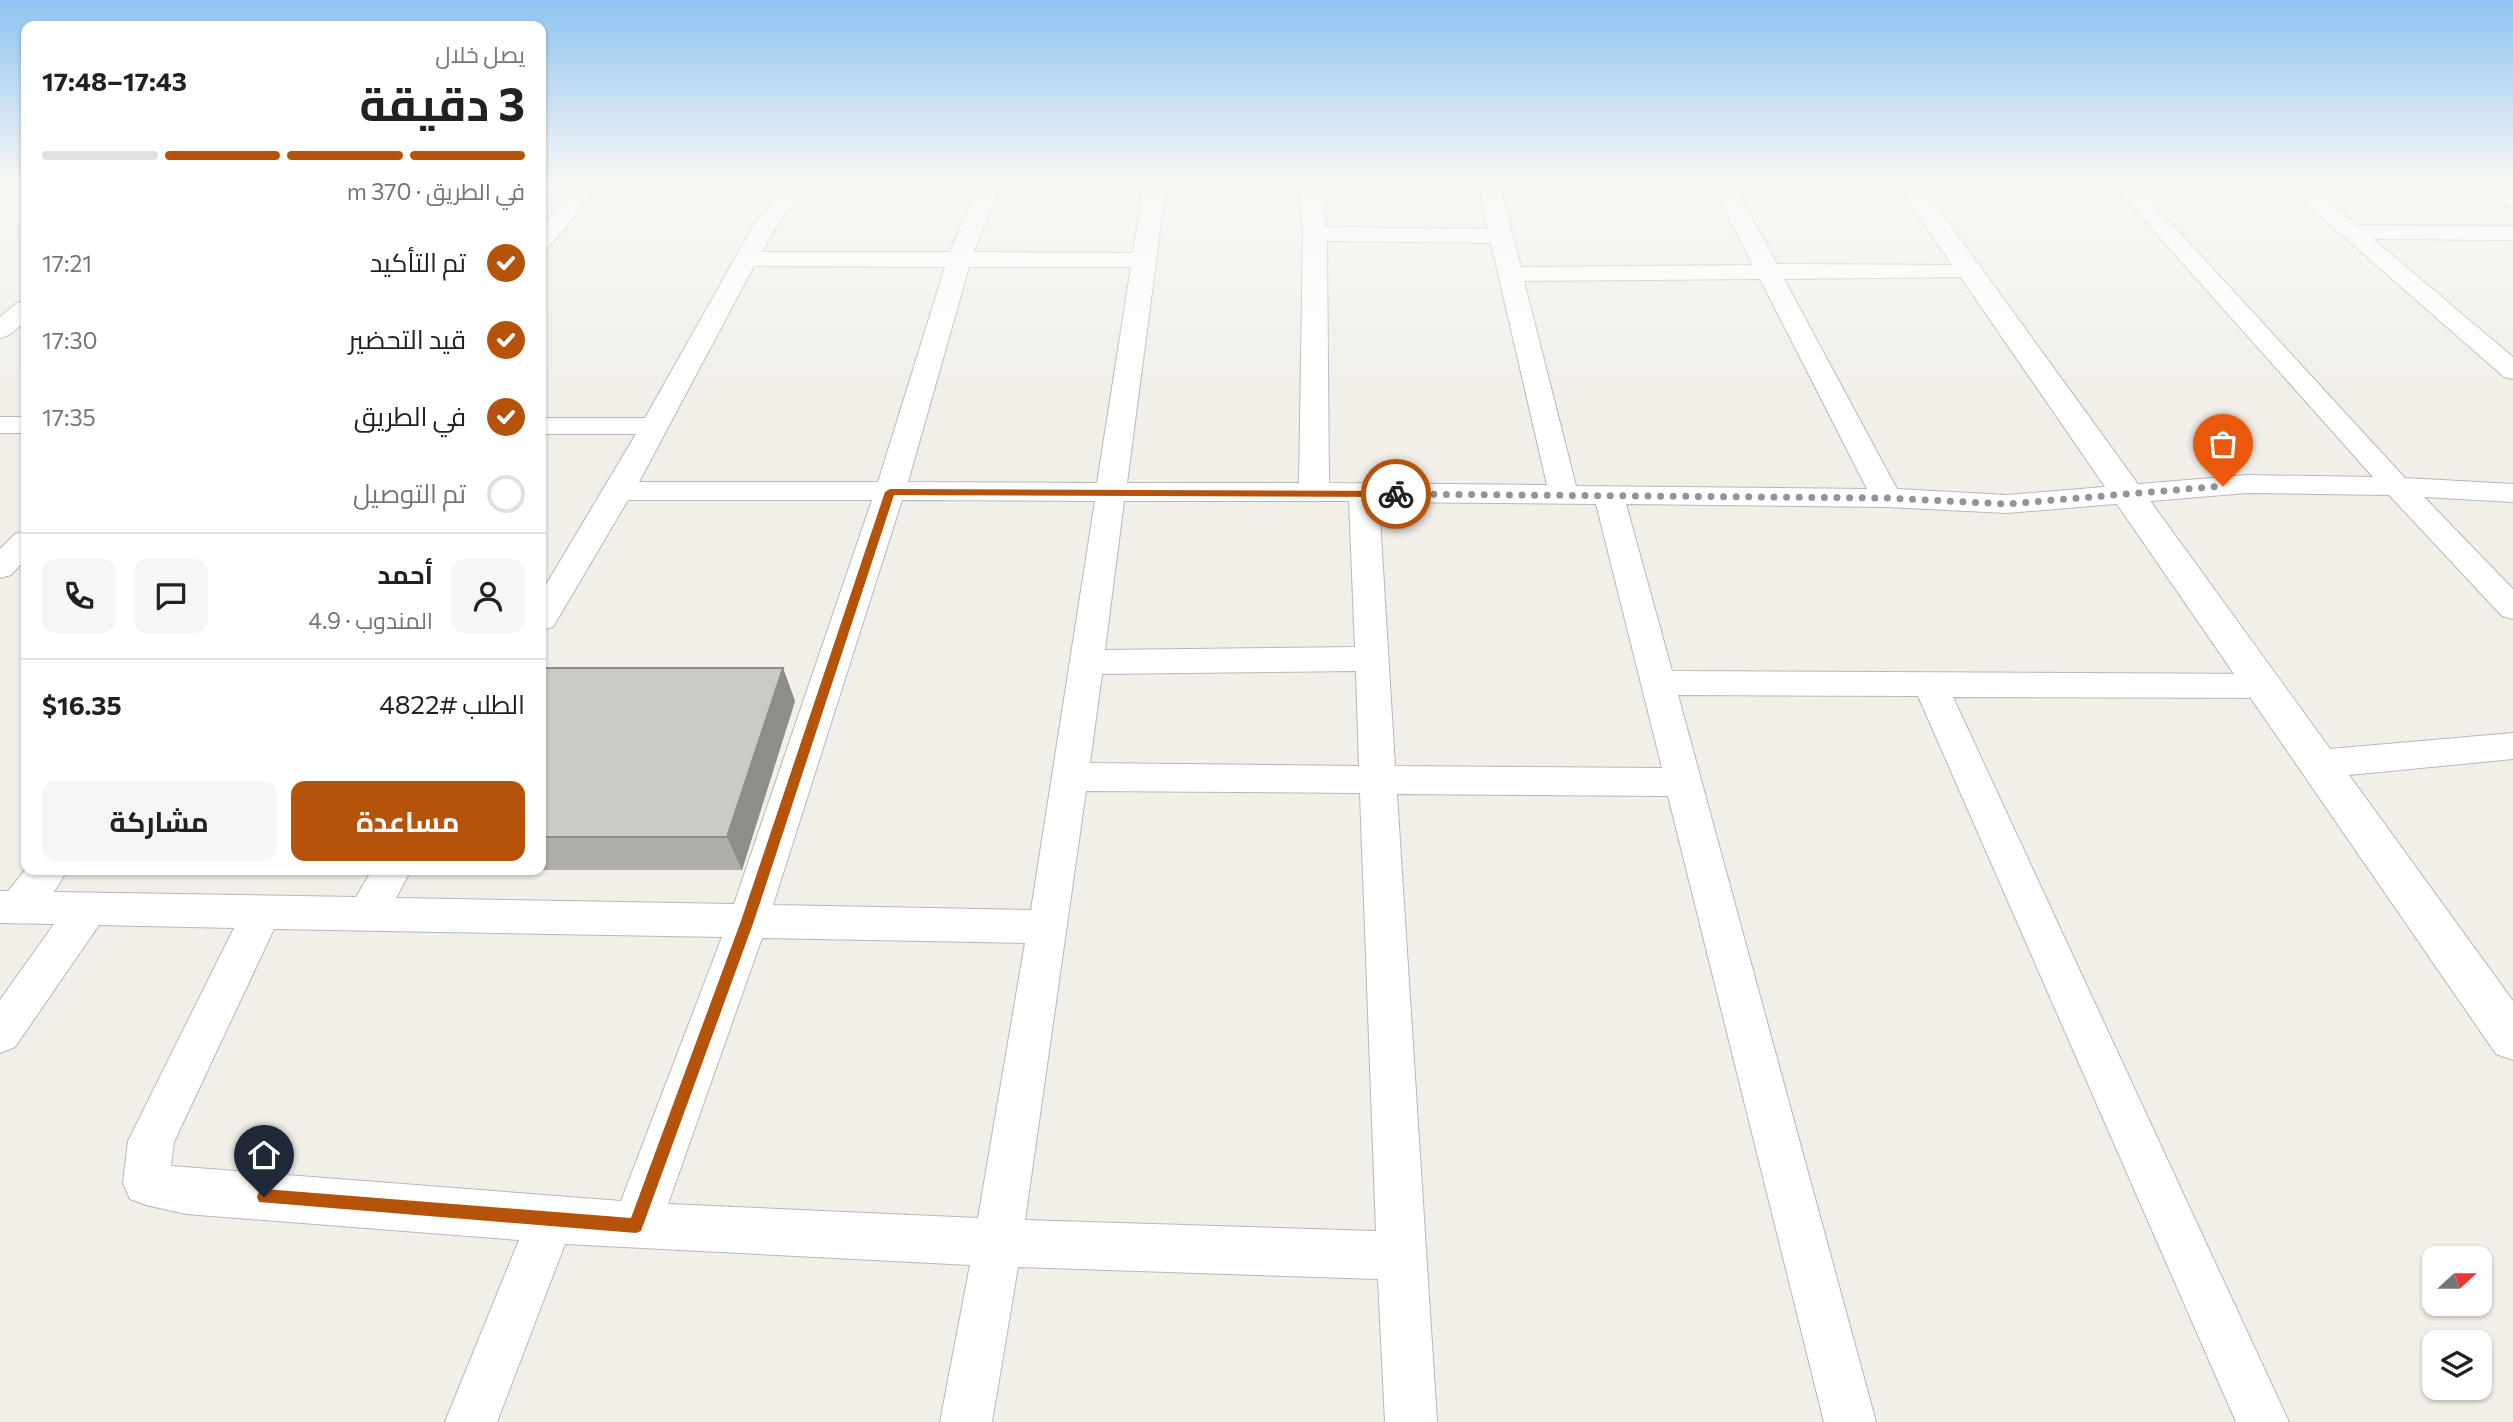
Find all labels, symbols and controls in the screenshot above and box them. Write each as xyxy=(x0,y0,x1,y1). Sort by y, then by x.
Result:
text: يصل خلال xyxy=(435,40,525,68)
text: 17:43–17:48 xyxy=(42,65,187,96)
text: 3 دقيقة xyxy=(359,74,525,130)
text: في الطريق · 370 m xyxy=(347,177,525,205)
icon: check xyxy=(487,244,525,282)
text: تم التأكيد xyxy=(370,246,466,277)
text: 17:21 xyxy=(42,249,92,277)
icon: check xyxy=(487,321,525,359)
text: قيد التحضير xyxy=(349,323,466,354)
text: 17:30 xyxy=(42,326,98,354)
icon: check xyxy=(487,398,525,436)
text: في الطريق xyxy=(354,400,466,431)
text: 17:35 xyxy=(42,403,96,431)
pin xyxy=(2193,414,2253,486)
icon: bag xyxy=(2204,425,2242,463)
courier xyxy=(1361,459,1431,529)
icon: bike xyxy=(1377,475,1415,513)
text: تم التوصيل xyxy=(353,477,466,508)
text: أحمد xyxy=(377,558,433,589)
button: phone xyxy=(42,559,116,633)
button: chat xyxy=(134,559,208,633)
button: person xyxy=(451,559,525,633)
text: المندوب · 4.9 xyxy=(308,606,433,634)
text: الطلب #4822 xyxy=(379,688,525,719)
text: $16.35 xyxy=(42,689,122,720)
button: مشاركة xyxy=(42,781,277,861)
button: مساعدة xyxy=(291,781,525,861)
pin xyxy=(234,1125,294,1197)
icon: home xyxy=(245,1136,283,1174)
north arrow xyxy=(2422,1246,2492,1316)
map controls xyxy=(2422,1246,2492,1400)
button: layers xyxy=(2422,1330,2492,1400)

